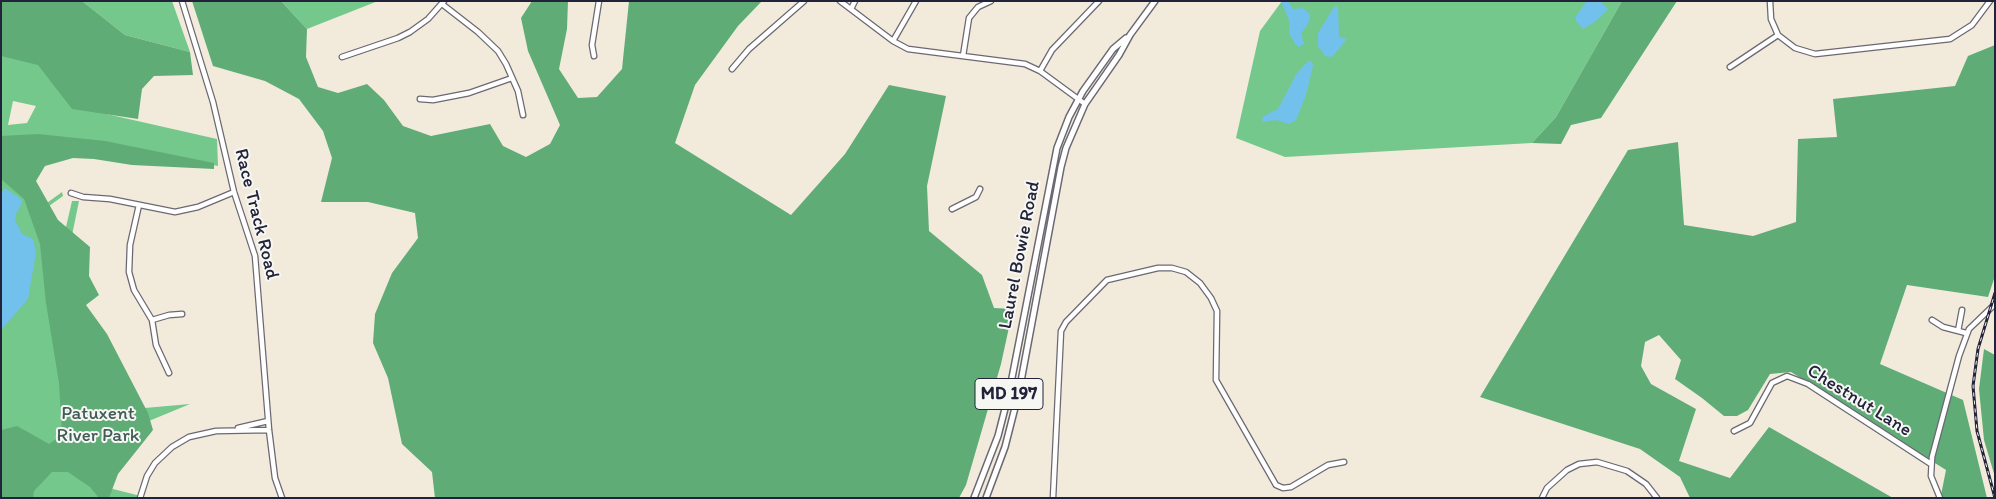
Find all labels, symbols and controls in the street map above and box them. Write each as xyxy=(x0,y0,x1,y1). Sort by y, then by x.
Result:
street label: Race Track Road xyxy=(229,146,283,282)
street label: Laurel Bowie Road xyxy=(994,179,1046,331)
street label: Chestnut Lane xyxy=(1803,360,1915,442)
road number: MD 197 xyxy=(975,378,1043,409)
park label: Patuxent River Park xyxy=(57,403,139,447)

